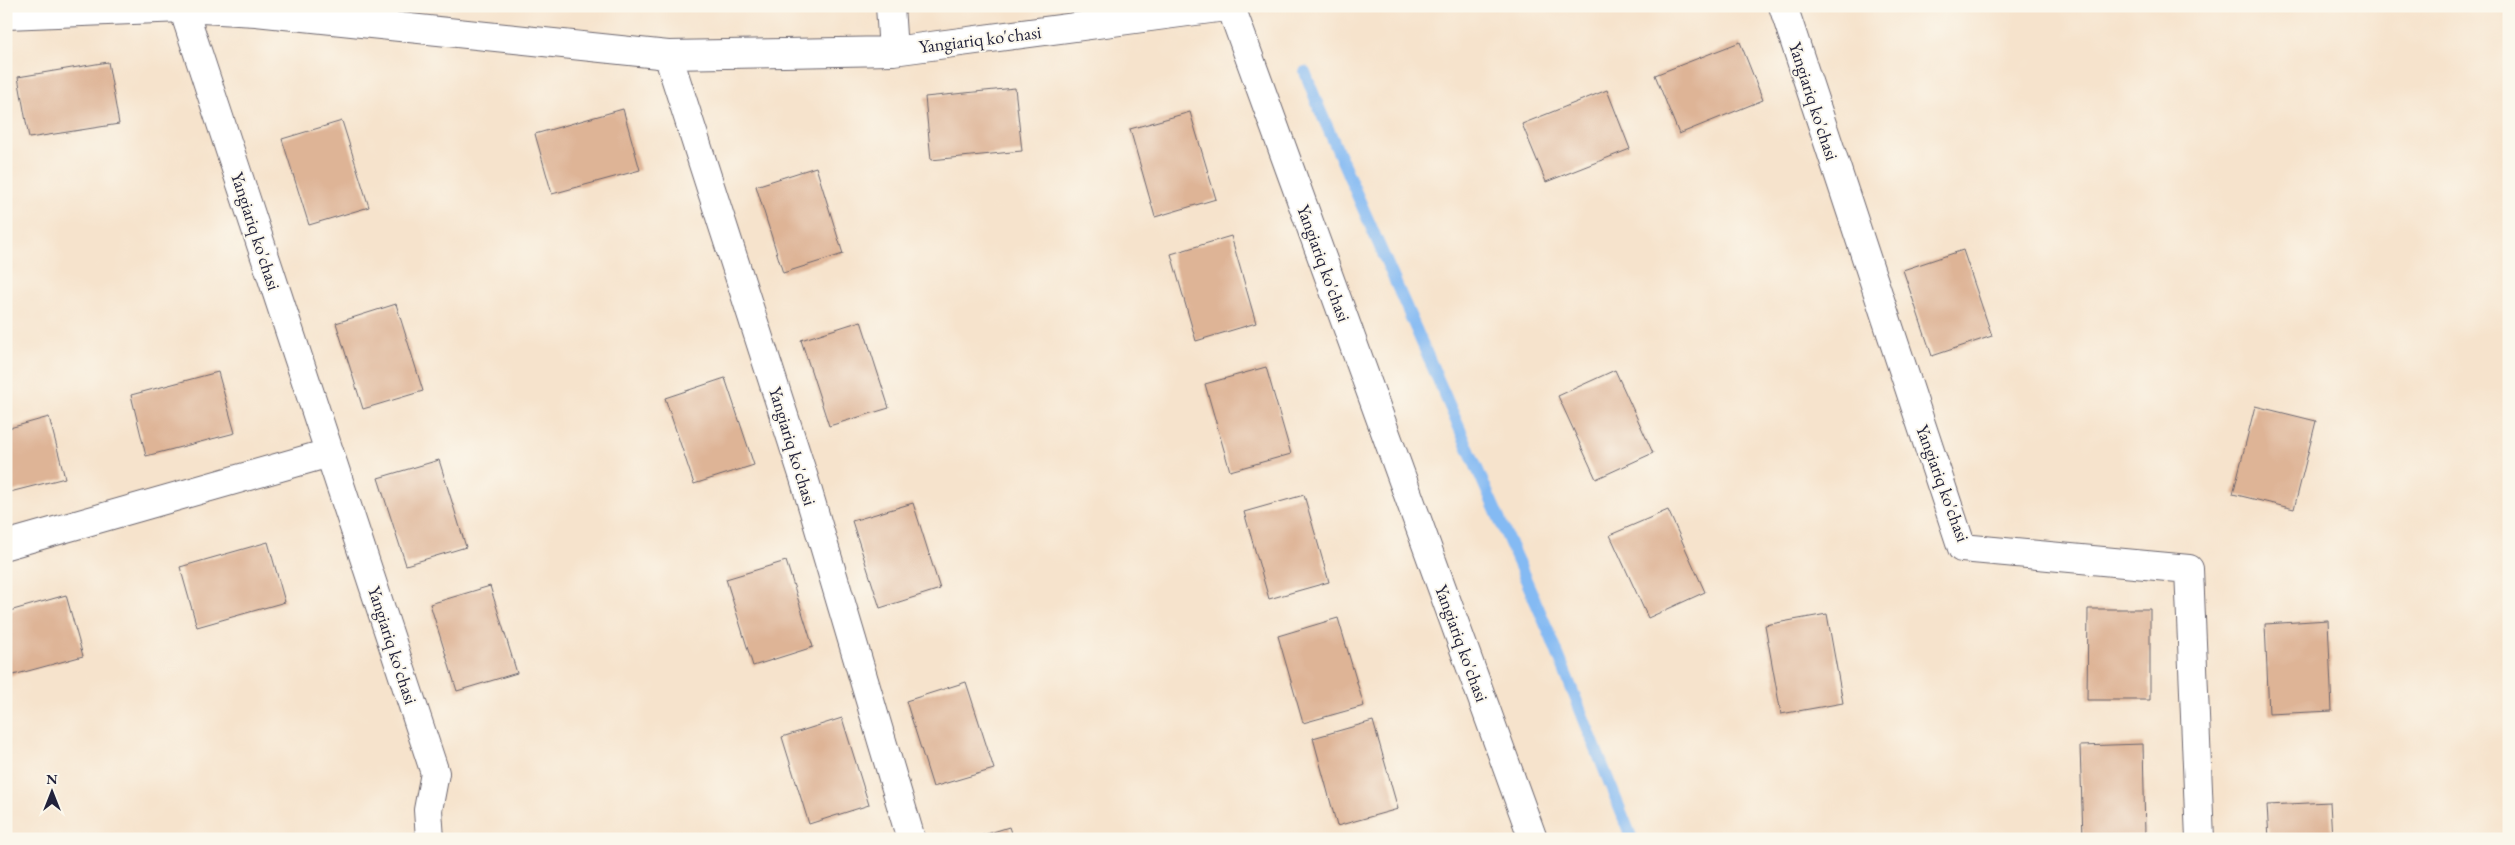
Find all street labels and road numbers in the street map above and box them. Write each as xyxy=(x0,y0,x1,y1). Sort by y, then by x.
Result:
street label: Yangiariq ko'chasi xyxy=(918,20,1043,58)
street label: Yangiariq ko'chasi xyxy=(1784,39,1844,164)
street label: Yangiariq ko'chasi xyxy=(226,169,286,294)
street label: Yangiariq ko'chasi xyxy=(1292,201,1356,325)
street label: Yangiariq ko'chasi xyxy=(764,384,822,509)
street label: Yangiariq ko'chasi xyxy=(1911,421,1975,545)
street label: Yangiariq ko'chasi xyxy=(1430,581,1494,705)
street label: Yangiariq ko'chasi xyxy=(363,583,423,708)

